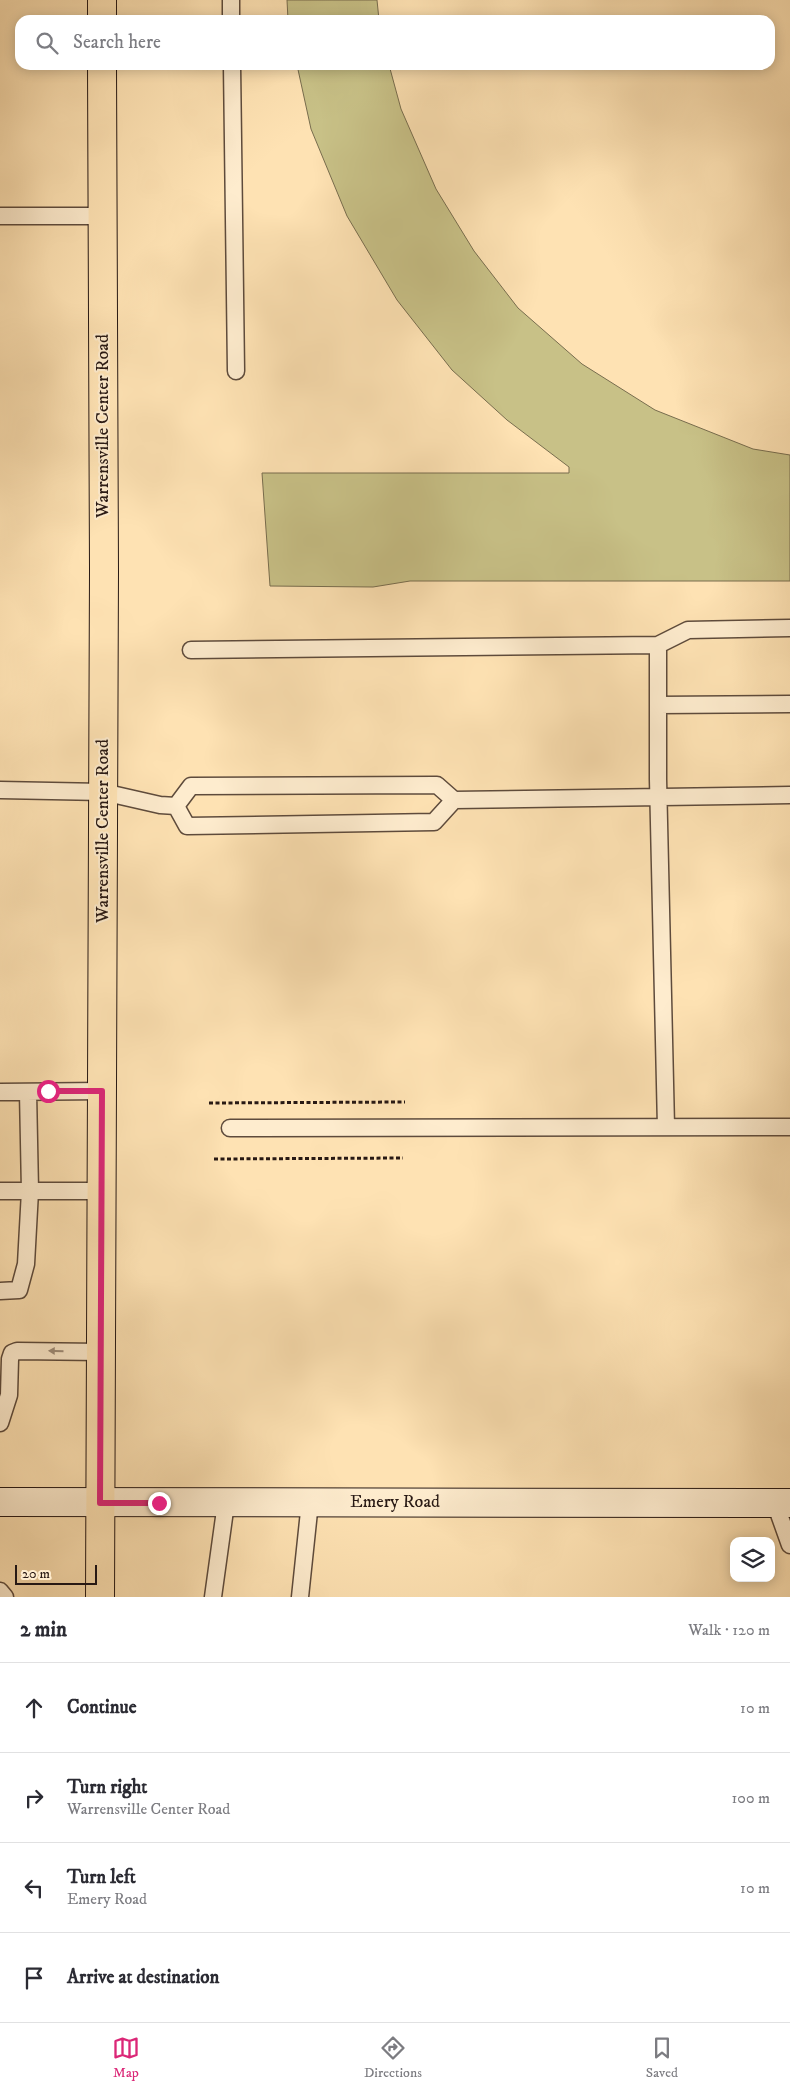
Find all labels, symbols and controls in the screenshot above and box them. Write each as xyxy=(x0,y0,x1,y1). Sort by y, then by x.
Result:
search box xyxy=(15,15,775,70)
icon: search xyxy=(33,29,61,57)
text: Search here xyxy=(73,31,161,54)
street label: Warrensville Center Road xyxy=(92,334,114,519)
street label: Warrensville Center Road xyxy=(92,739,114,924)
route start xyxy=(37,1080,60,1103)
one-way arrow xyxy=(48,1347,64,1355)
street label: Emery Road xyxy=(350,1491,440,1513)
route end xyxy=(148,1492,171,1515)
map controls xyxy=(730,1537,775,1582)
button: layers xyxy=(730,1537,775,1582)
scale bar xyxy=(15,1562,98,1585)
text: 20 m xyxy=(22,1565,50,1583)
text: 2 min xyxy=(20,1617,67,1643)
text: Walk · 120 m xyxy=(688,1620,770,1640)
icon: ahead xyxy=(20,1694,48,1722)
text: Continue xyxy=(67,1696,137,1719)
text: 10 m xyxy=(740,1698,770,1718)
text: Turn right xyxy=(67,1776,147,1799)
icon: right xyxy=(20,1784,48,1812)
text: 100 m xyxy=(732,1788,770,1808)
text: Warrensville Center Road xyxy=(67,1799,230,1819)
text: Turn left xyxy=(67,1866,136,1889)
icon: left xyxy=(20,1874,48,1902)
text: 10 m xyxy=(740,1878,770,1898)
text: Emery Road xyxy=(67,1889,147,1909)
icon: arrive xyxy=(20,1964,48,1992)
text: Arrive at destination xyxy=(67,1966,219,1989)
tab: Map xyxy=(112,2034,140,2082)
tab: Directions xyxy=(364,2034,422,2082)
tab: Saved xyxy=(646,2034,678,2082)

